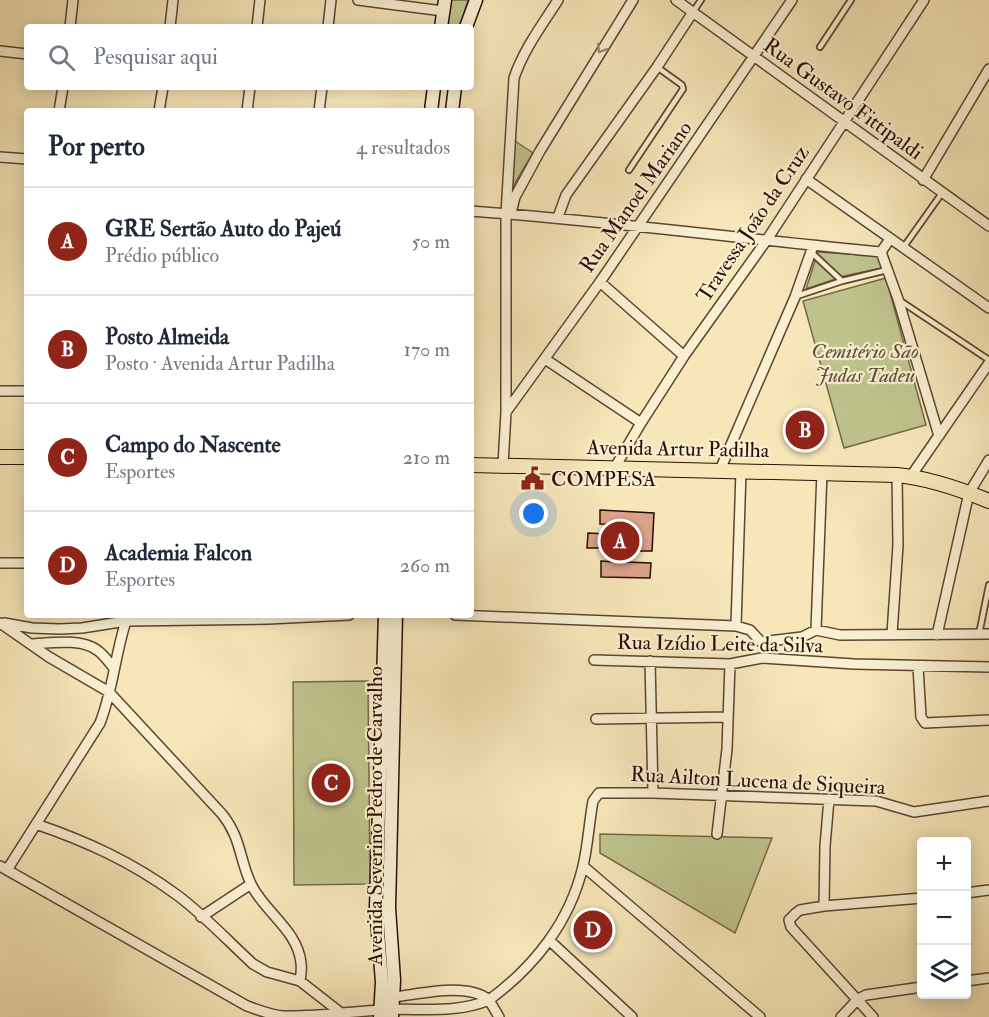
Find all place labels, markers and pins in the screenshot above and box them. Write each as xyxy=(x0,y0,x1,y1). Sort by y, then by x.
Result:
pin: B xyxy=(786,408,824,452)
public building icon: COMPESA xyxy=(520,466,546,492)
place label: COMPESA xyxy=(551,466,656,493)
pin: A xyxy=(600,518,640,564)
pin: C xyxy=(312,760,350,806)
pin: D xyxy=(574,908,612,952)

